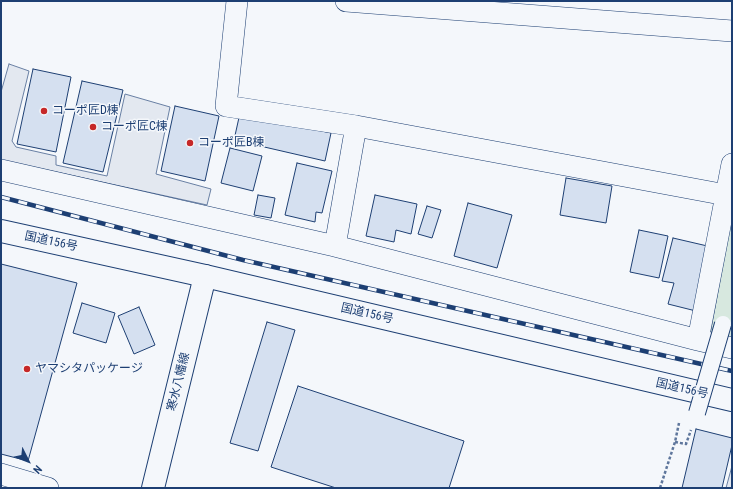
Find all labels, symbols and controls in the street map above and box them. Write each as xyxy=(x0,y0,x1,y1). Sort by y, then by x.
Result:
place label: コーポ匠D棟 xyxy=(52,104,119,118)
marker: コーポ匠D棟 xyxy=(39,106,49,116)
place label: コーポ匠C棟 xyxy=(101,120,168,134)
marker: コーポ匠C棟 xyxy=(88,122,98,132)
place label: コーポ匠B棟 xyxy=(198,136,265,150)
marker: コーポ匠B棟 xyxy=(185,138,195,148)
street label: 国道156号 xyxy=(23,229,79,255)
street label: 国道156号 xyxy=(339,301,395,327)
street label: 寒水八幡線 xyxy=(165,351,193,413)
place label: ヤマシタパッケージ xyxy=(35,362,143,376)
marker: ヤマシタパッケージ xyxy=(22,364,32,374)
street label: 国道156号 xyxy=(654,376,710,402)
north arrow xyxy=(8,441,48,481)
text: N xyxy=(30,463,44,476)

